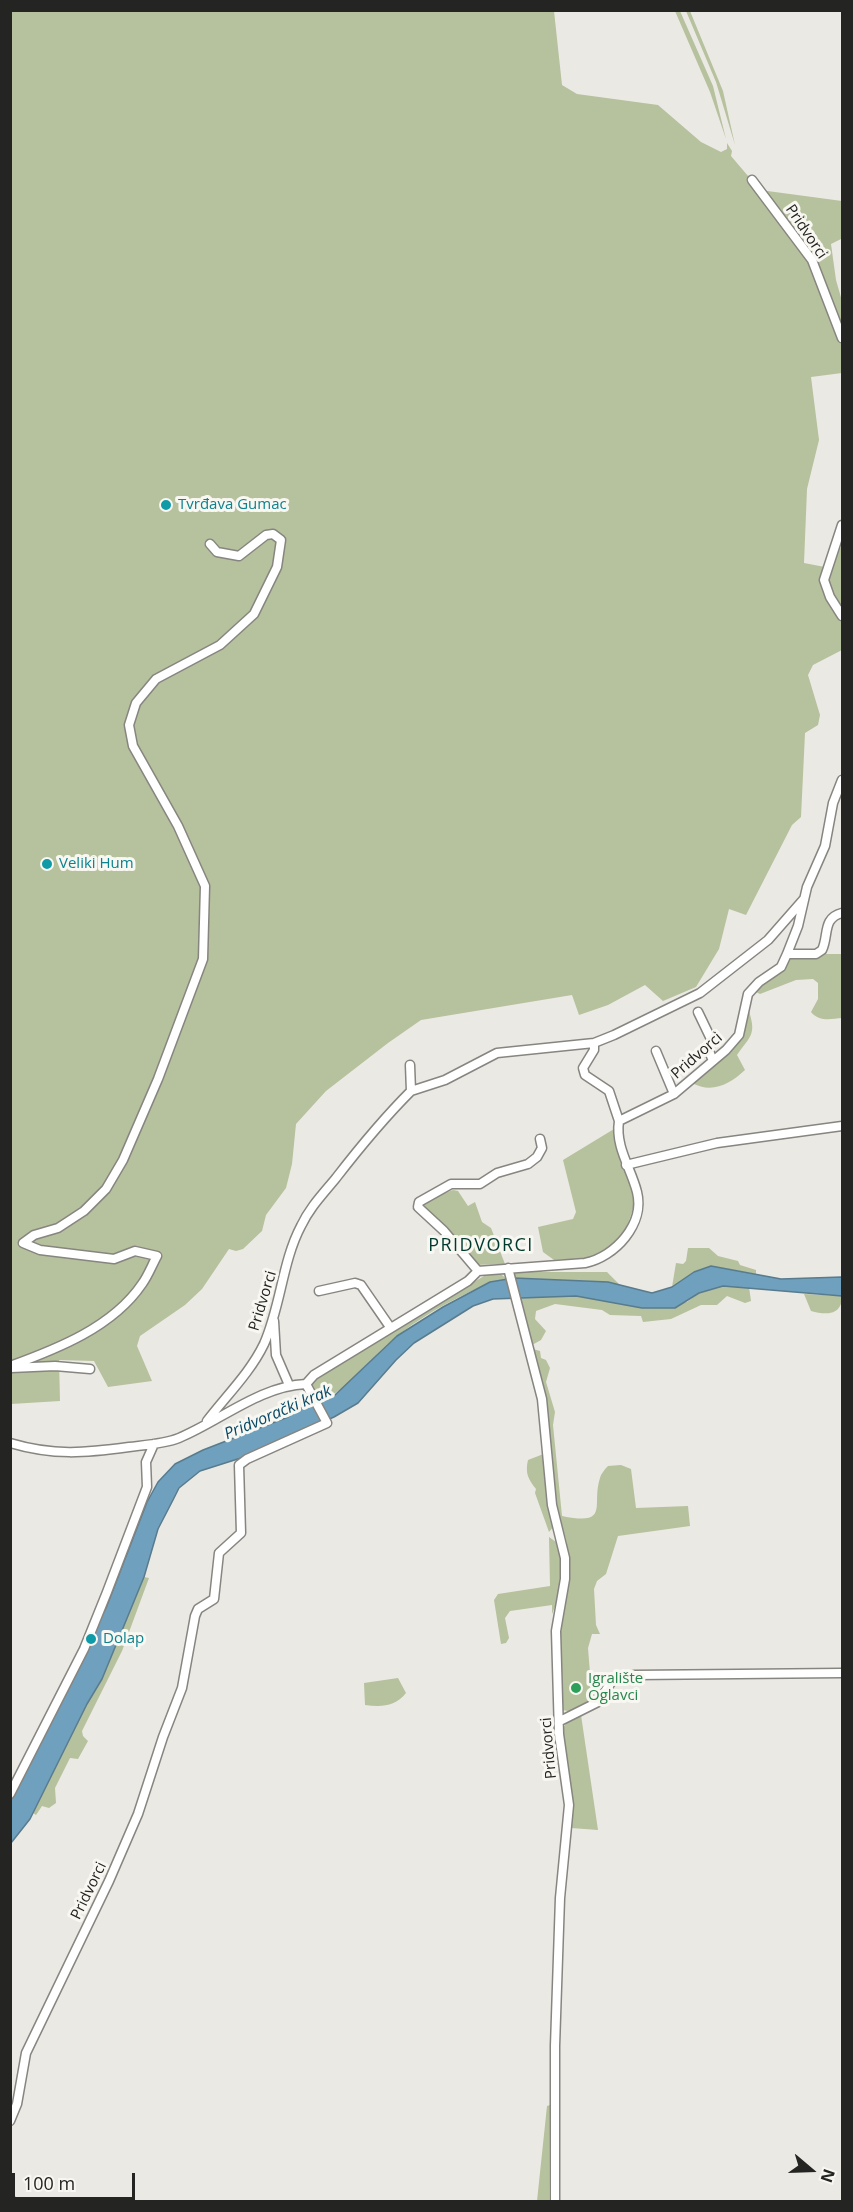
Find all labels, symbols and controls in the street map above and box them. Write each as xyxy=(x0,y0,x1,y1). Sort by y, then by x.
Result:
street label: Pridvorci xyxy=(781,201,831,263)
place label: Tvrđava Gumac xyxy=(178,496,287,514)
marker: Tvrđava Gumac xyxy=(159,498,173,512)
place label: Veliki Hum xyxy=(59,855,134,873)
marker: Veliki Hum xyxy=(40,857,54,871)
street label: Pridvorci xyxy=(668,1029,726,1083)
district label: PRIDVORCI xyxy=(428,1235,534,1257)
street label: Pridvorci xyxy=(245,1269,281,1333)
water label: Pridvorački krak xyxy=(221,1382,335,1444)
place label: Dolap xyxy=(103,1630,144,1648)
marker: Dolap xyxy=(84,1632,98,1646)
place label: Igralište Oglavci xyxy=(588,1670,643,1705)
marker: Igralište Oglavci xyxy=(569,1681,583,1695)
street label: Pridvorci xyxy=(537,1716,561,1780)
street label: Pridvorci xyxy=(67,1859,111,1923)
north arrow xyxy=(781,2140,841,2200)
scale bar xyxy=(15,2161,138,2199)
text: N xyxy=(816,2166,841,2186)
text: 100 m xyxy=(23,2171,75,2195)

